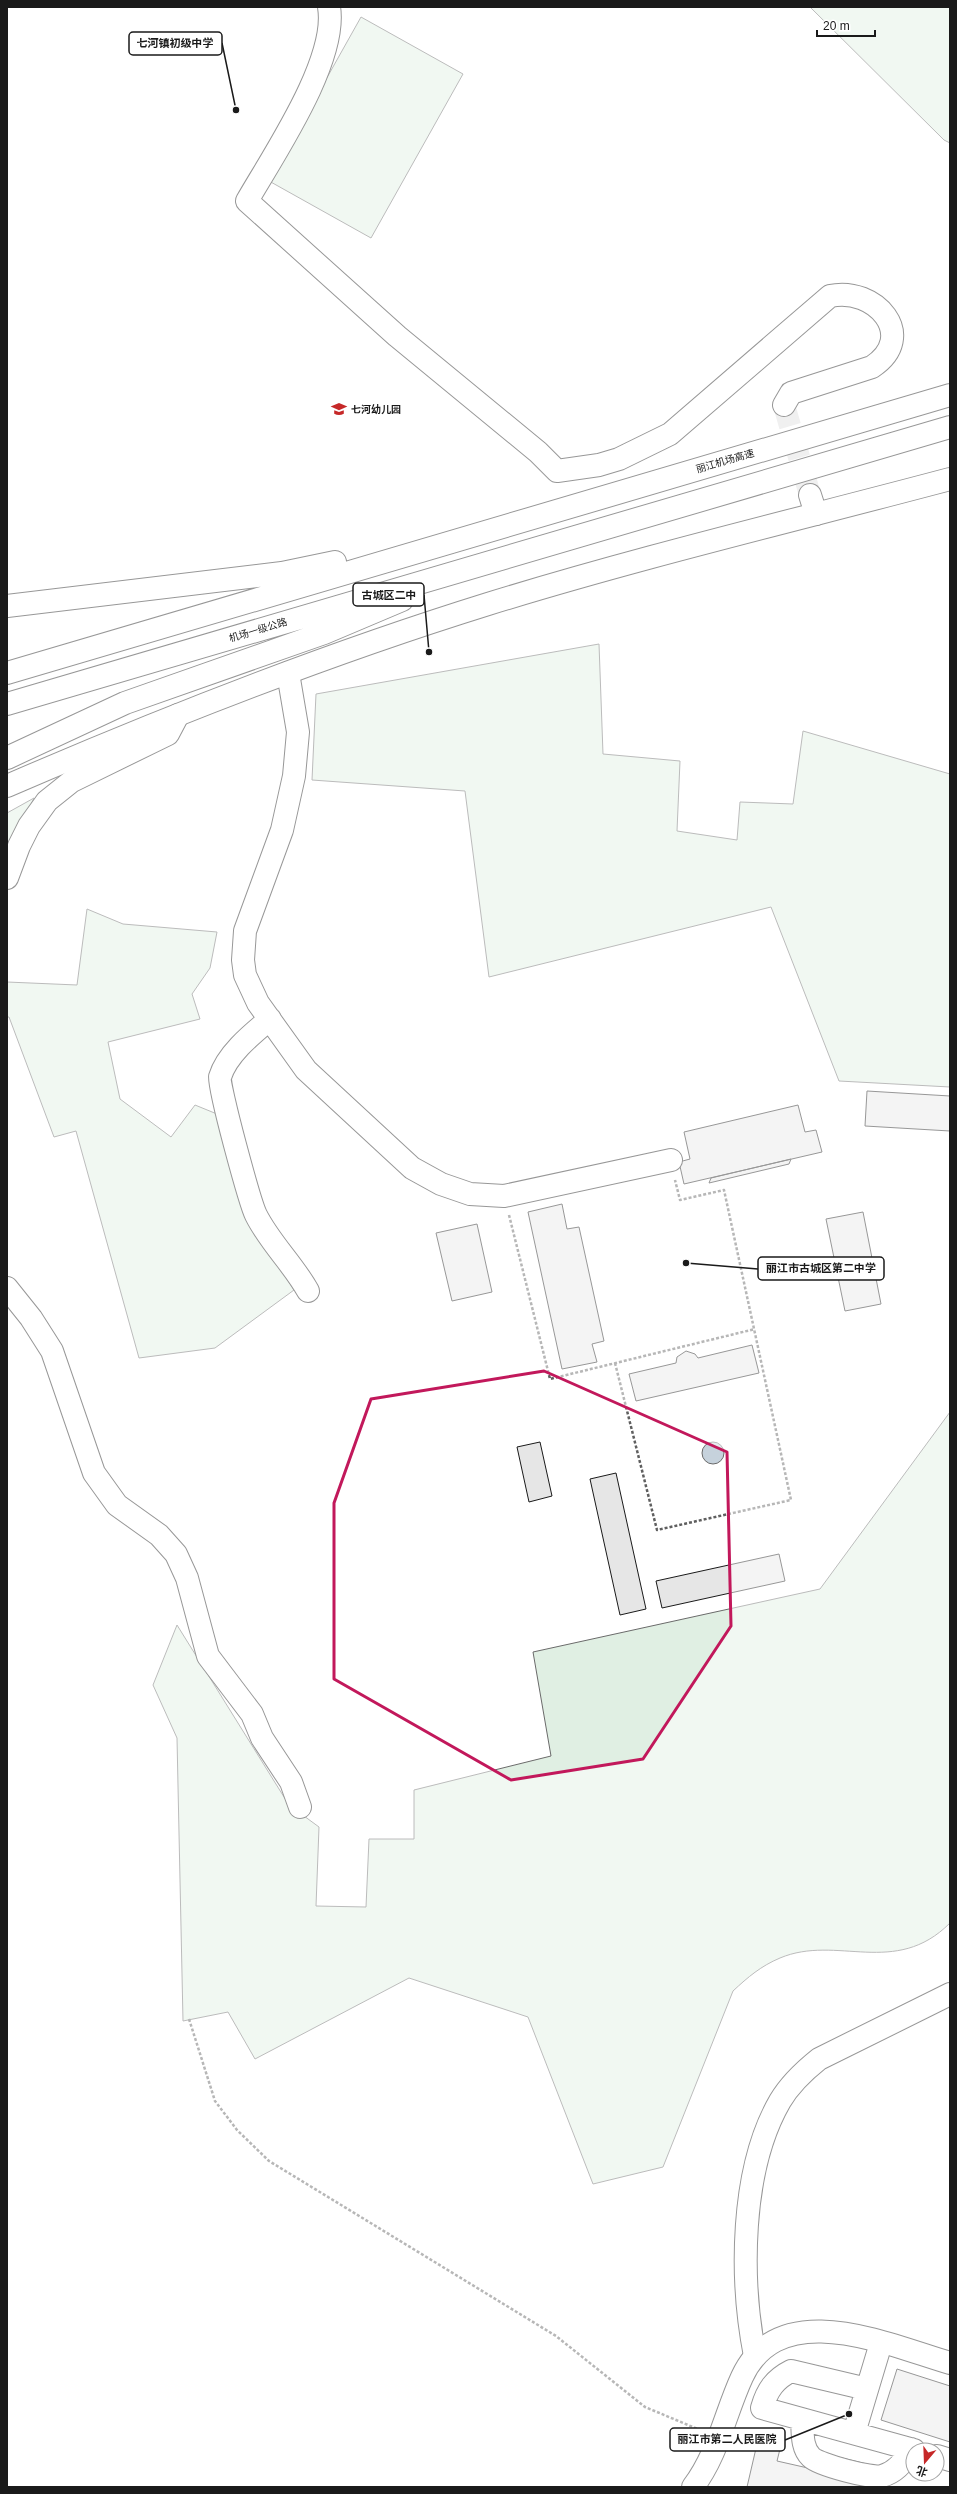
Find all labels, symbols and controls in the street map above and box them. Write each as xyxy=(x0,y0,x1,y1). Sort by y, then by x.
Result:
scale bar xyxy=(817,12,875,38)
text: 20 m xyxy=(823,19,850,33)
callout: 七河镇初级中学 xyxy=(129,32,222,55)
text: 七河镇初级中学 xyxy=(137,37,214,49)
school or university icon: 七河幼儿园 xyxy=(330,400,348,418)
place label: 七河幼儿园 xyxy=(351,403,401,415)
street label: 丽江机场高速 xyxy=(695,447,755,475)
callout: 古城区二中 xyxy=(353,583,424,606)
text: 古城区二中 xyxy=(362,589,417,601)
street label: 机场一级公路 xyxy=(228,616,288,644)
callout: 丽江市古城区第二中学 xyxy=(758,1257,884,1280)
text: 丽江市古城区第二中学 xyxy=(766,1262,876,1274)
callout: 丽江市第二人民医院 xyxy=(670,2428,785,2451)
text: 丽江市第二人民医院 xyxy=(678,2433,777,2445)
north arrow xyxy=(905,2442,945,2482)
text: 北 xyxy=(915,2464,929,2479)

